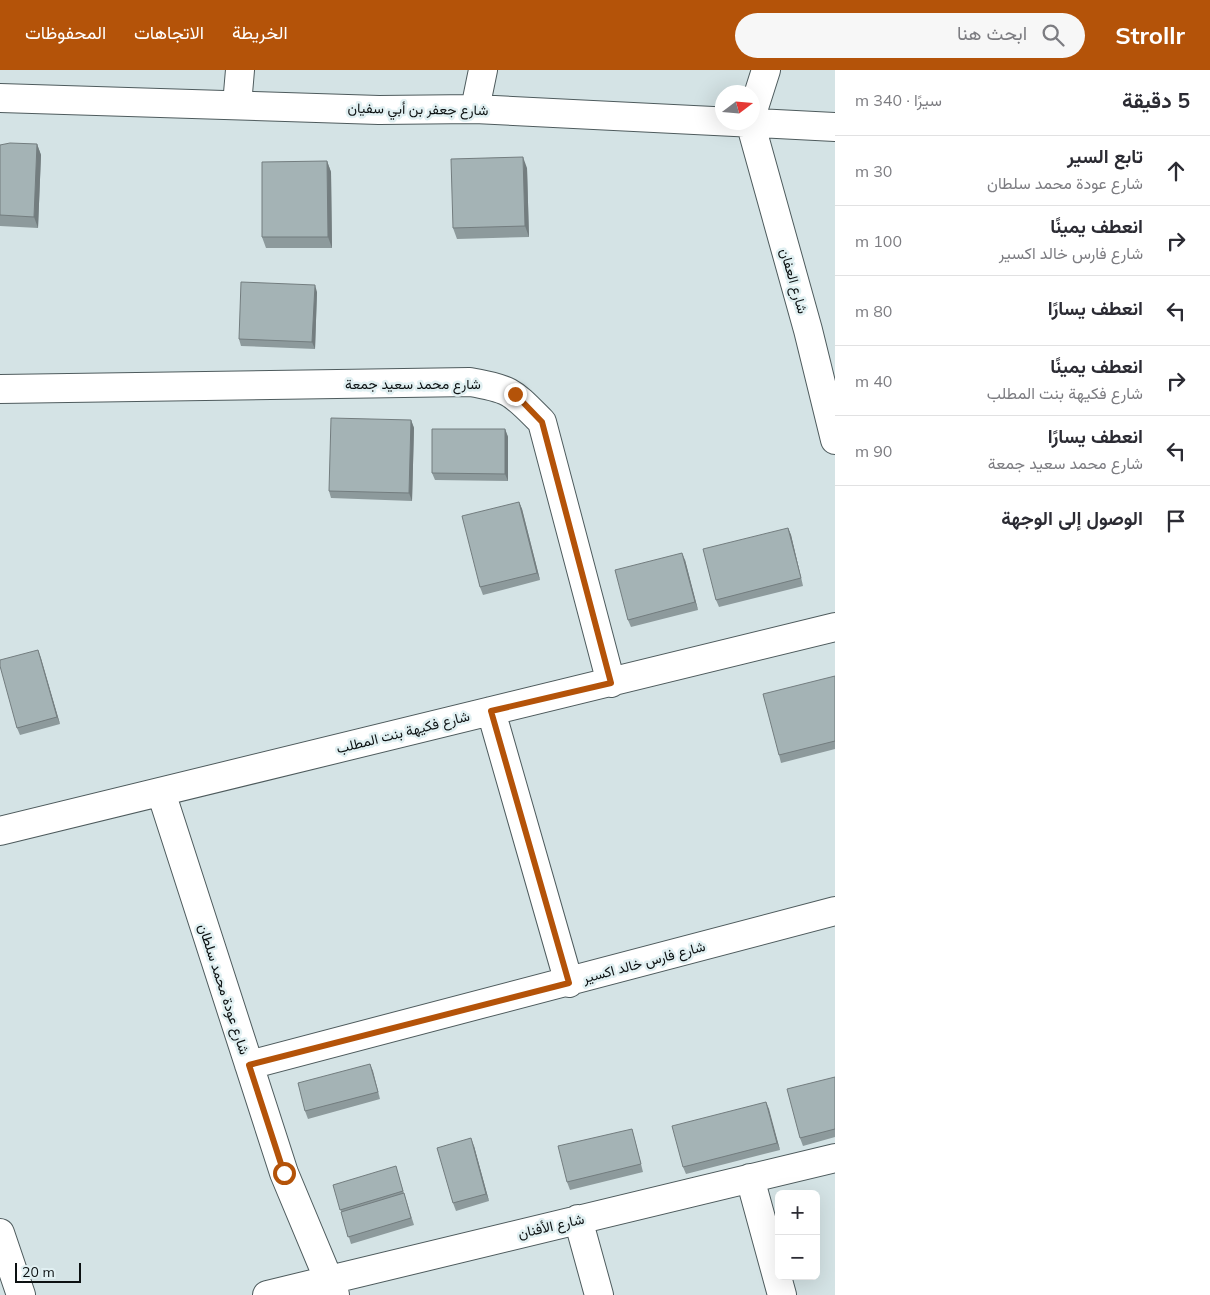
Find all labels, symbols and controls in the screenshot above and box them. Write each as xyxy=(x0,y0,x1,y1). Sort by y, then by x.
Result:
search box xyxy=(735,13,1085,58)
text: Strollr xyxy=(1115,20,1185,50)
text: المحفوظات xyxy=(25,21,106,44)
text: الاتجاهات xyxy=(134,21,204,44)
text: الخريطة xyxy=(232,21,288,44)
text: ابحث هنا xyxy=(957,21,1027,45)
icon: search xyxy=(1039,21,1067,49)
north arrow xyxy=(715,85,760,130)
text: 5 دقيقة xyxy=(1122,87,1190,113)
text: سيرًا · 340 m xyxy=(855,90,942,110)
street label: شارع جعفر بن أبي سفيان xyxy=(347,99,489,122)
text: تابع السير xyxy=(1067,144,1143,168)
icon: ahead xyxy=(1162,157,1190,185)
text: 30 m xyxy=(855,161,892,181)
text: شارع عودة محمد سلطان xyxy=(987,173,1143,193)
text: انعطف يمينًا xyxy=(1050,214,1143,238)
icon: right xyxy=(1162,227,1190,255)
text: 100 m xyxy=(855,231,902,251)
text: شارع فارس خالد اكسير xyxy=(999,243,1143,263)
street label: شارع العفان xyxy=(774,246,812,316)
text: انعطف يسارًا xyxy=(1048,296,1143,320)
icon: left xyxy=(1162,297,1190,325)
text: 80 m xyxy=(855,301,892,321)
text: انعطف يمينًا xyxy=(1050,354,1143,378)
icon: right xyxy=(1162,367,1190,395)
text: 40 m xyxy=(855,371,892,391)
street label: شارع محمد سعيد جمعة xyxy=(345,375,481,395)
route end xyxy=(504,383,527,406)
text: شارع فكيهة بنت المطلب xyxy=(987,383,1143,403)
text: انعطف يسارًا xyxy=(1048,424,1143,448)
icon: left xyxy=(1162,437,1190,465)
text: 90 m xyxy=(855,441,892,461)
text: شارع محمد سعيد جمعة xyxy=(988,453,1143,473)
text: الوصول إلى الوجهة xyxy=(1001,506,1143,530)
icon: arrive xyxy=(1162,507,1190,535)
street label: شارع فكيهة بنت المطلب xyxy=(334,707,472,759)
street label: شارع عودة محمد سلطان xyxy=(192,921,254,1057)
street label: شارع فارس خالد اكسير xyxy=(580,937,708,989)
route start xyxy=(273,1162,296,1185)
map controls xyxy=(775,1190,820,1280)
button: + xyxy=(775,1190,820,1235)
street label: شارع الأفنان xyxy=(516,1210,586,1244)
button: − xyxy=(775,1235,820,1280)
scale bar xyxy=(15,1260,81,1283)
text: 20 m xyxy=(22,1263,55,1281)

